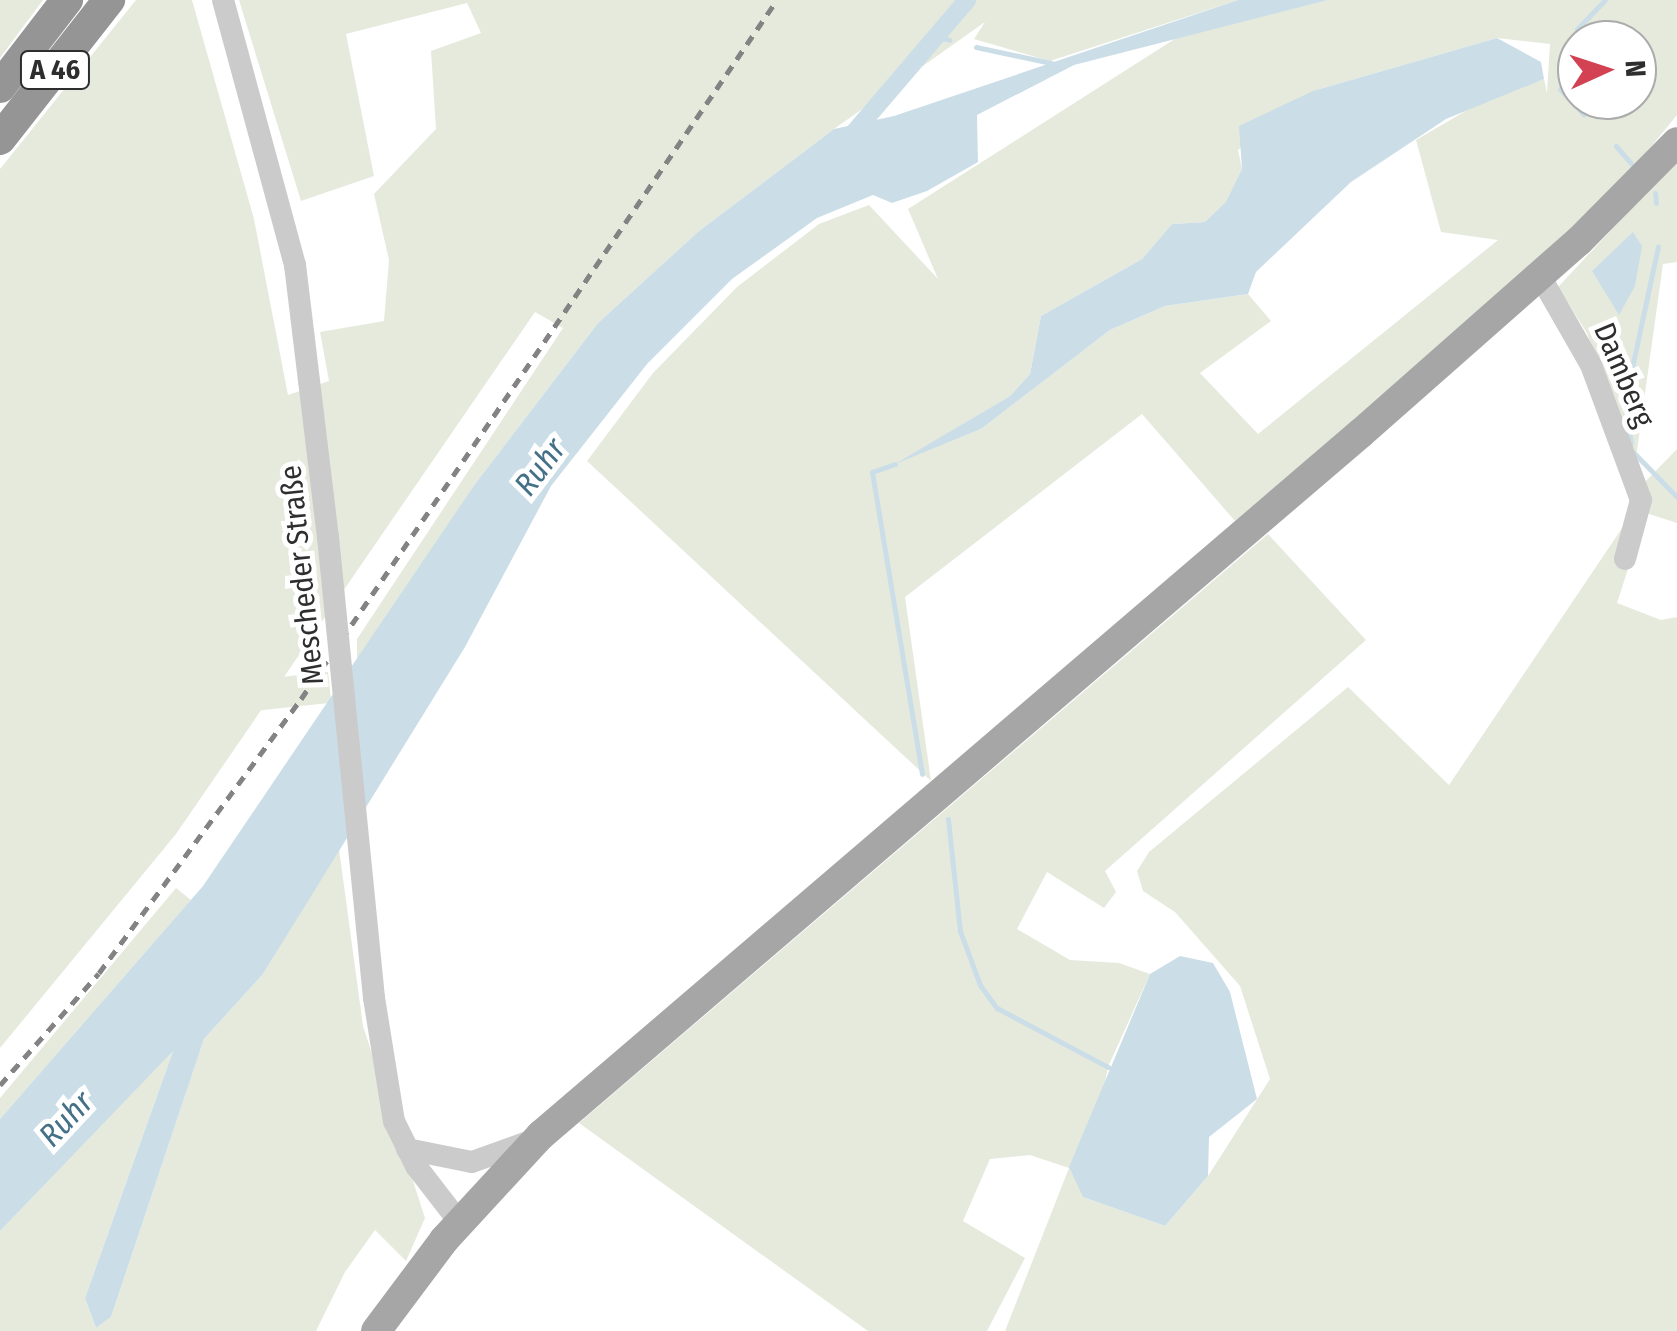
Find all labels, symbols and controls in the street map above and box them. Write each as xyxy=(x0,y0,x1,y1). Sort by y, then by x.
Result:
north arrow xyxy=(1557,20,1657,120)
road number: A 46 xyxy=(18,47,92,93)
text: N xyxy=(1619,59,1652,78)
street label: Damberg xyxy=(1586,317,1662,433)
water label: Ruhr xyxy=(506,431,574,503)
street label: Mescheder Straße xyxy=(273,463,331,687)
water label: Ruhr xyxy=(31,1083,101,1155)

